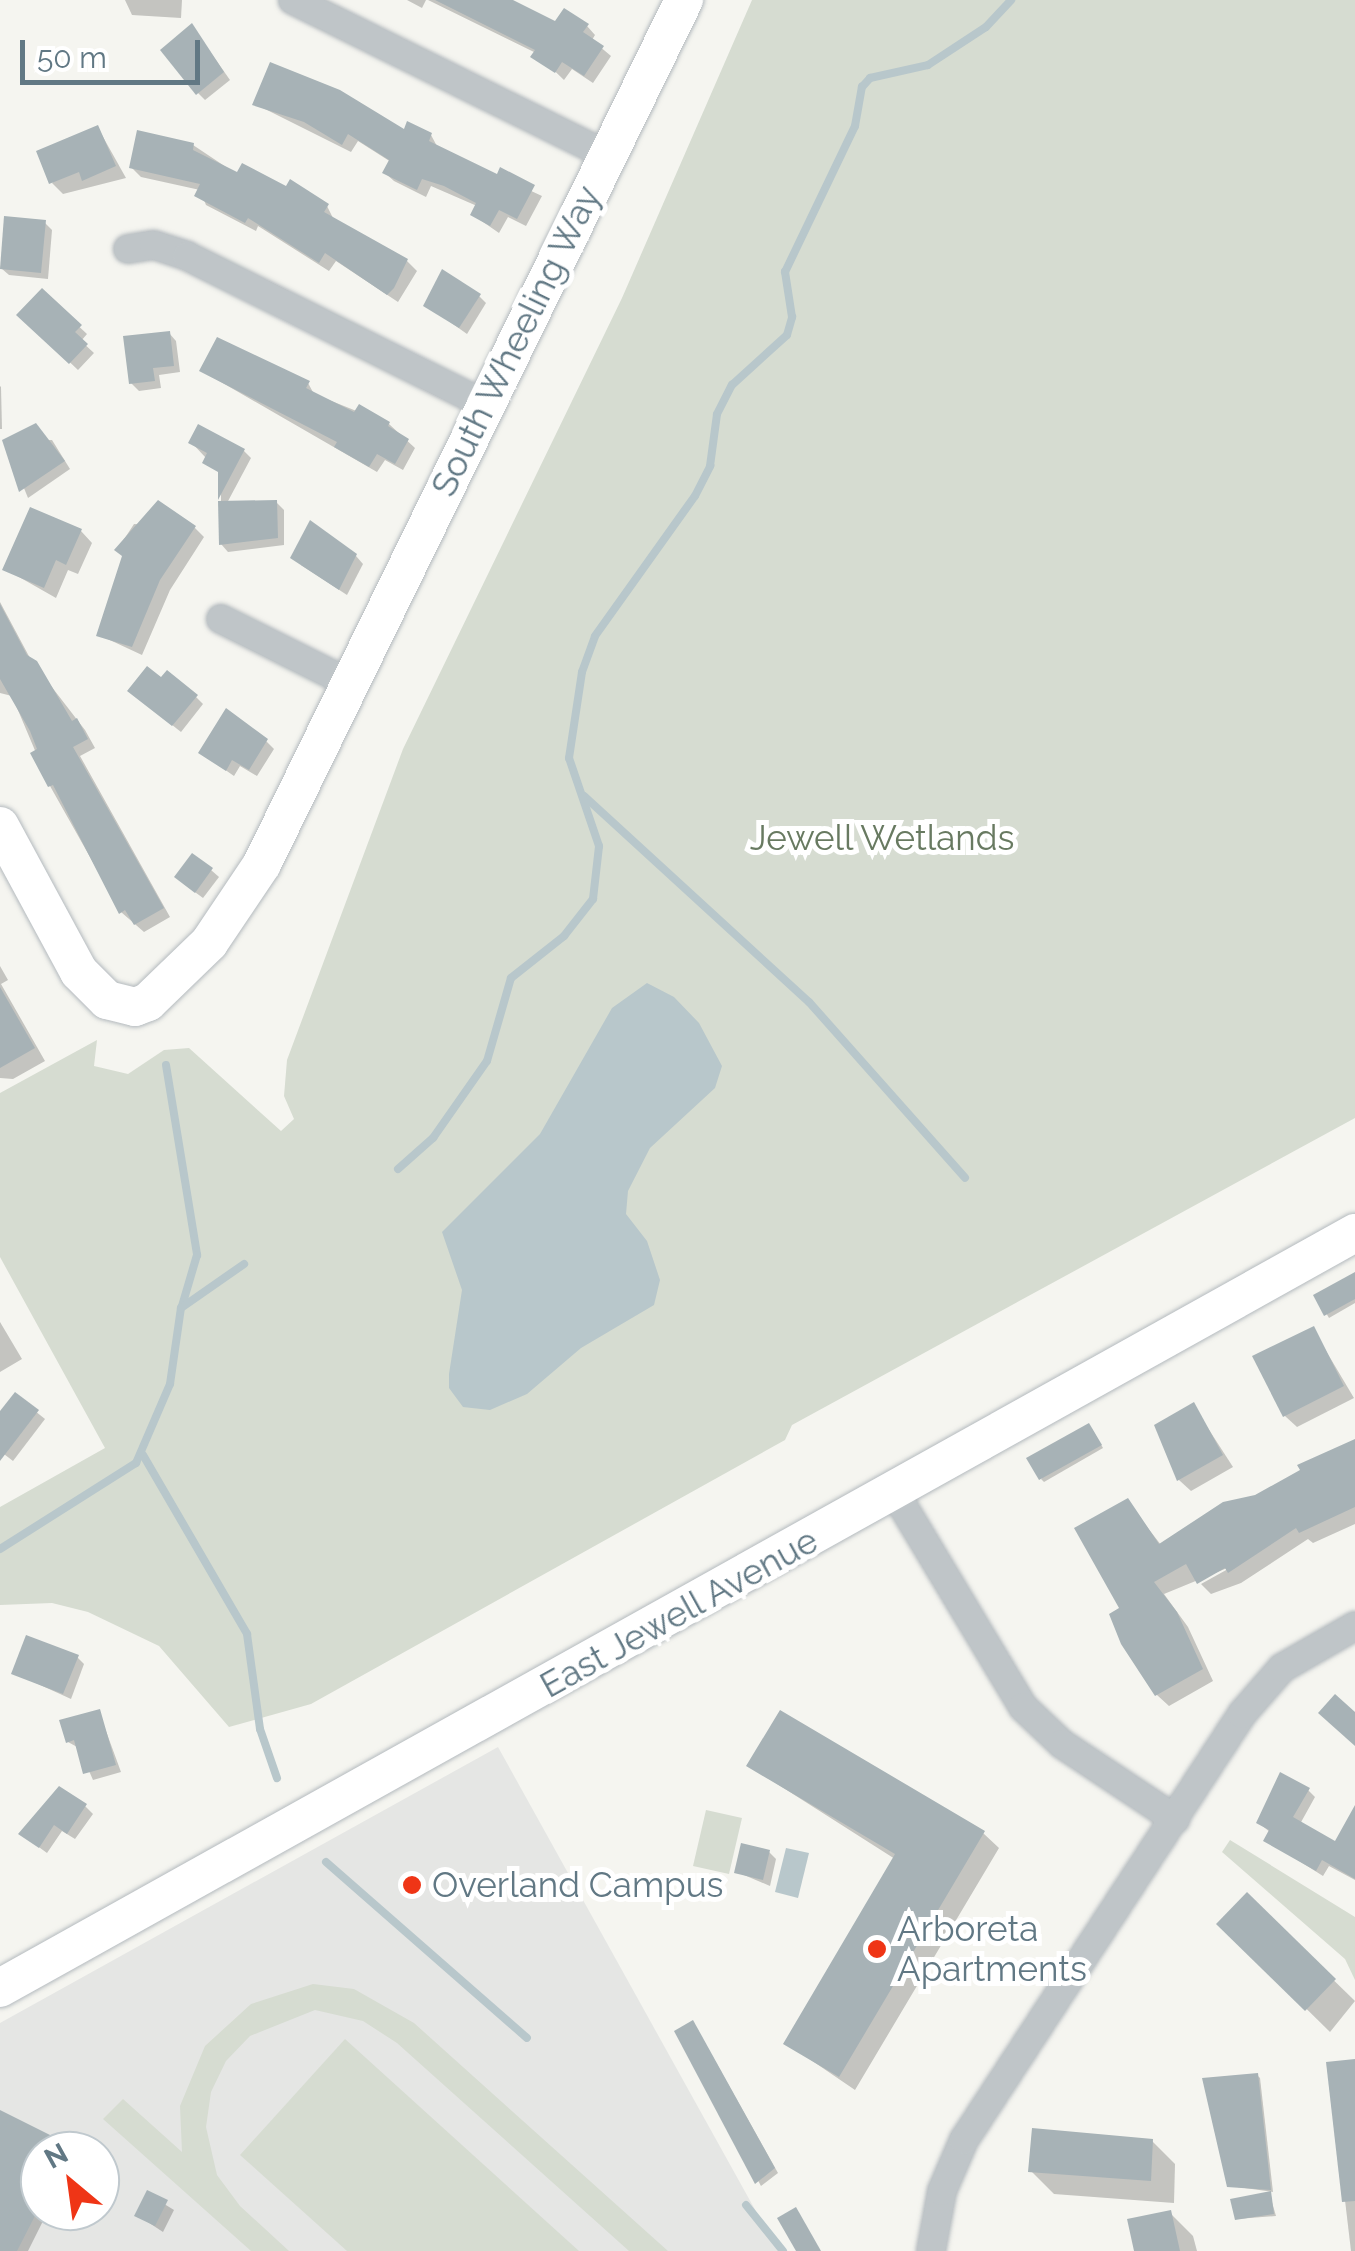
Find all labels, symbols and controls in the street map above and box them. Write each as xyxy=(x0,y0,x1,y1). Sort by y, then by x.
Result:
scale bar xyxy=(25,20,205,82)
text: 50 m xyxy=(37,40,107,75)
street label: South Wheeling Way xyxy=(422,178,610,504)
park label: Jewell Wetlands xyxy=(749,817,1015,859)
street label: East Jewell Avenue xyxy=(532,1519,826,1707)
place label: Overland Campus xyxy=(432,1864,723,1906)
marker: Overland Campus xyxy=(401,1874,423,1896)
place label: Arboreta Apartments xyxy=(897,1908,1087,1990)
marker: Arboreta Apartments xyxy=(866,1938,888,1960)
north arrow xyxy=(20,2131,120,2231)
text: N xyxy=(39,2136,74,2176)

